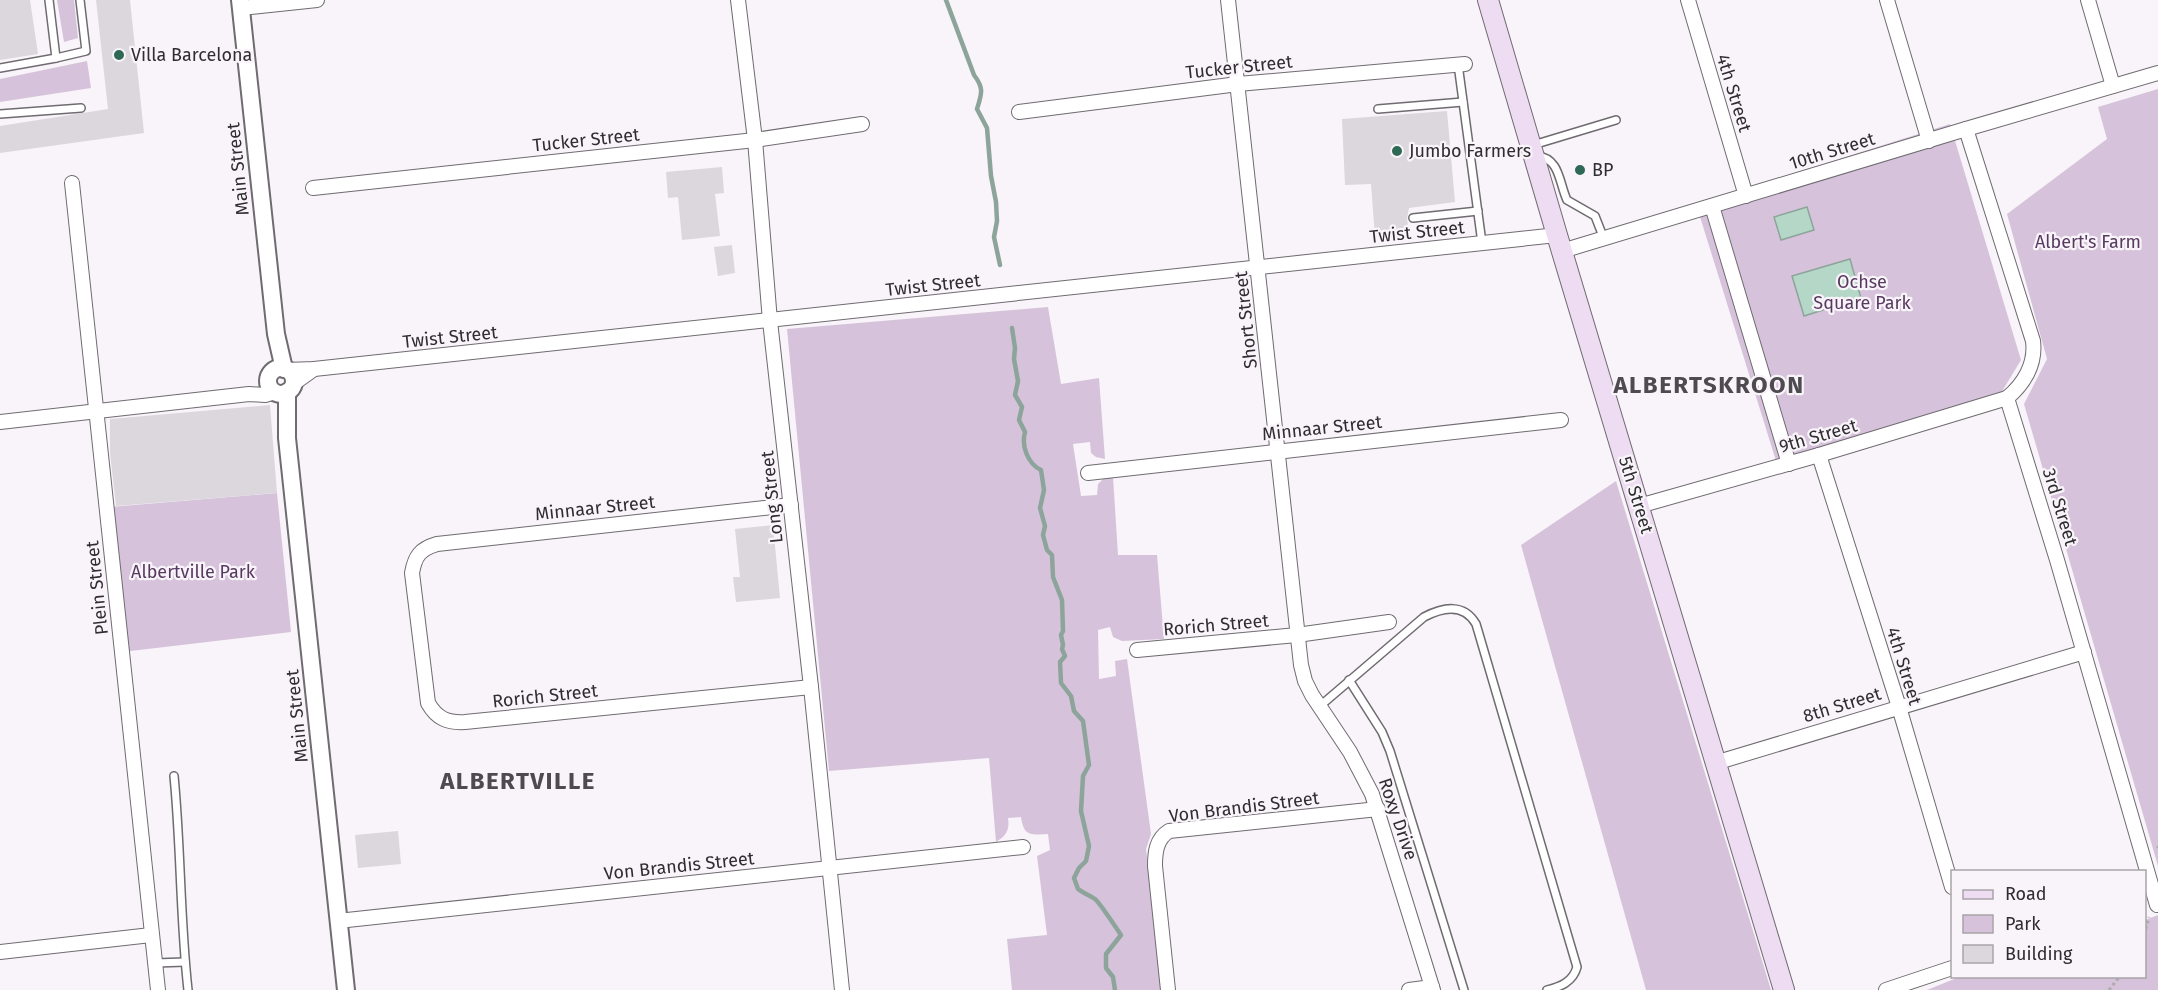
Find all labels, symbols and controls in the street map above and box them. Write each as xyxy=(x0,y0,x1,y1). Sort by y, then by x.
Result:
place label: Villa Barcelona xyxy=(131,44,252,66)
marker: Villa Barcelona xyxy=(112,48,126,62)
street label: Tucker Street xyxy=(1185,50,1294,84)
street label: 4th Street xyxy=(1712,51,1756,135)
street label: Main Street xyxy=(222,121,254,216)
street label: Tucker Street xyxy=(532,123,641,157)
street label: 10th Street xyxy=(1786,127,1878,174)
place label: Jumbo Farmers xyxy=(1409,140,1531,162)
marker: Jumbo Farmers xyxy=(1390,144,1404,158)
place label: BP xyxy=(1592,159,1613,181)
marker: BP xyxy=(1573,163,1587,177)
street label: Twist Street xyxy=(1368,216,1466,248)
park label: Albert's Farm xyxy=(2035,231,2141,253)
street label: Twist Street xyxy=(884,269,982,301)
street label: Short Street xyxy=(1230,270,1262,370)
park label: Ochse Square Park xyxy=(1813,271,1911,314)
street label: Twist Street xyxy=(401,321,499,353)
district label: ALBERTSKROON xyxy=(1612,371,1805,399)
street label: Minnaar Street xyxy=(1261,411,1383,445)
street label: 9th Street xyxy=(1776,414,1860,458)
street label: Long Street xyxy=(756,449,788,544)
street label: 5th Street xyxy=(1614,454,1658,537)
street label: 3rd Street xyxy=(2038,466,2082,549)
street label: Minnaar Street xyxy=(534,491,656,525)
street label: Plein Street xyxy=(81,539,113,636)
park label: Albertville Park xyxy=(131,561,256,583)
street label: Rorich Street xyxy=(1162,609,1270,641)
street label: 4th Street xyxy=(1882,624,1926,708)
street label: Main Street xyxy=(281,668,313,763)
street label: Rorich Street xyxy=(491,679,599,712)
street label: 8th Street xyxy=(1800,683,1884,727)
district label: ALBERTVILLE xyxy=(439,767,596,795)
street label: Roxy Drive xyxy=(1374,775,1422,863)
street label: Von Brandis Street xyxy=(1168,787,1321,827)
street label: Von Brandis Street xyxy=(603,847,756,885)
legend xyxy=(1951,870,2146,978)
text: Road xyxy=(2005,883,2047,905)
text: Park xyxy=(2005,913,2041,935)
text: Building xyxy=(2005,943,2073,965)

